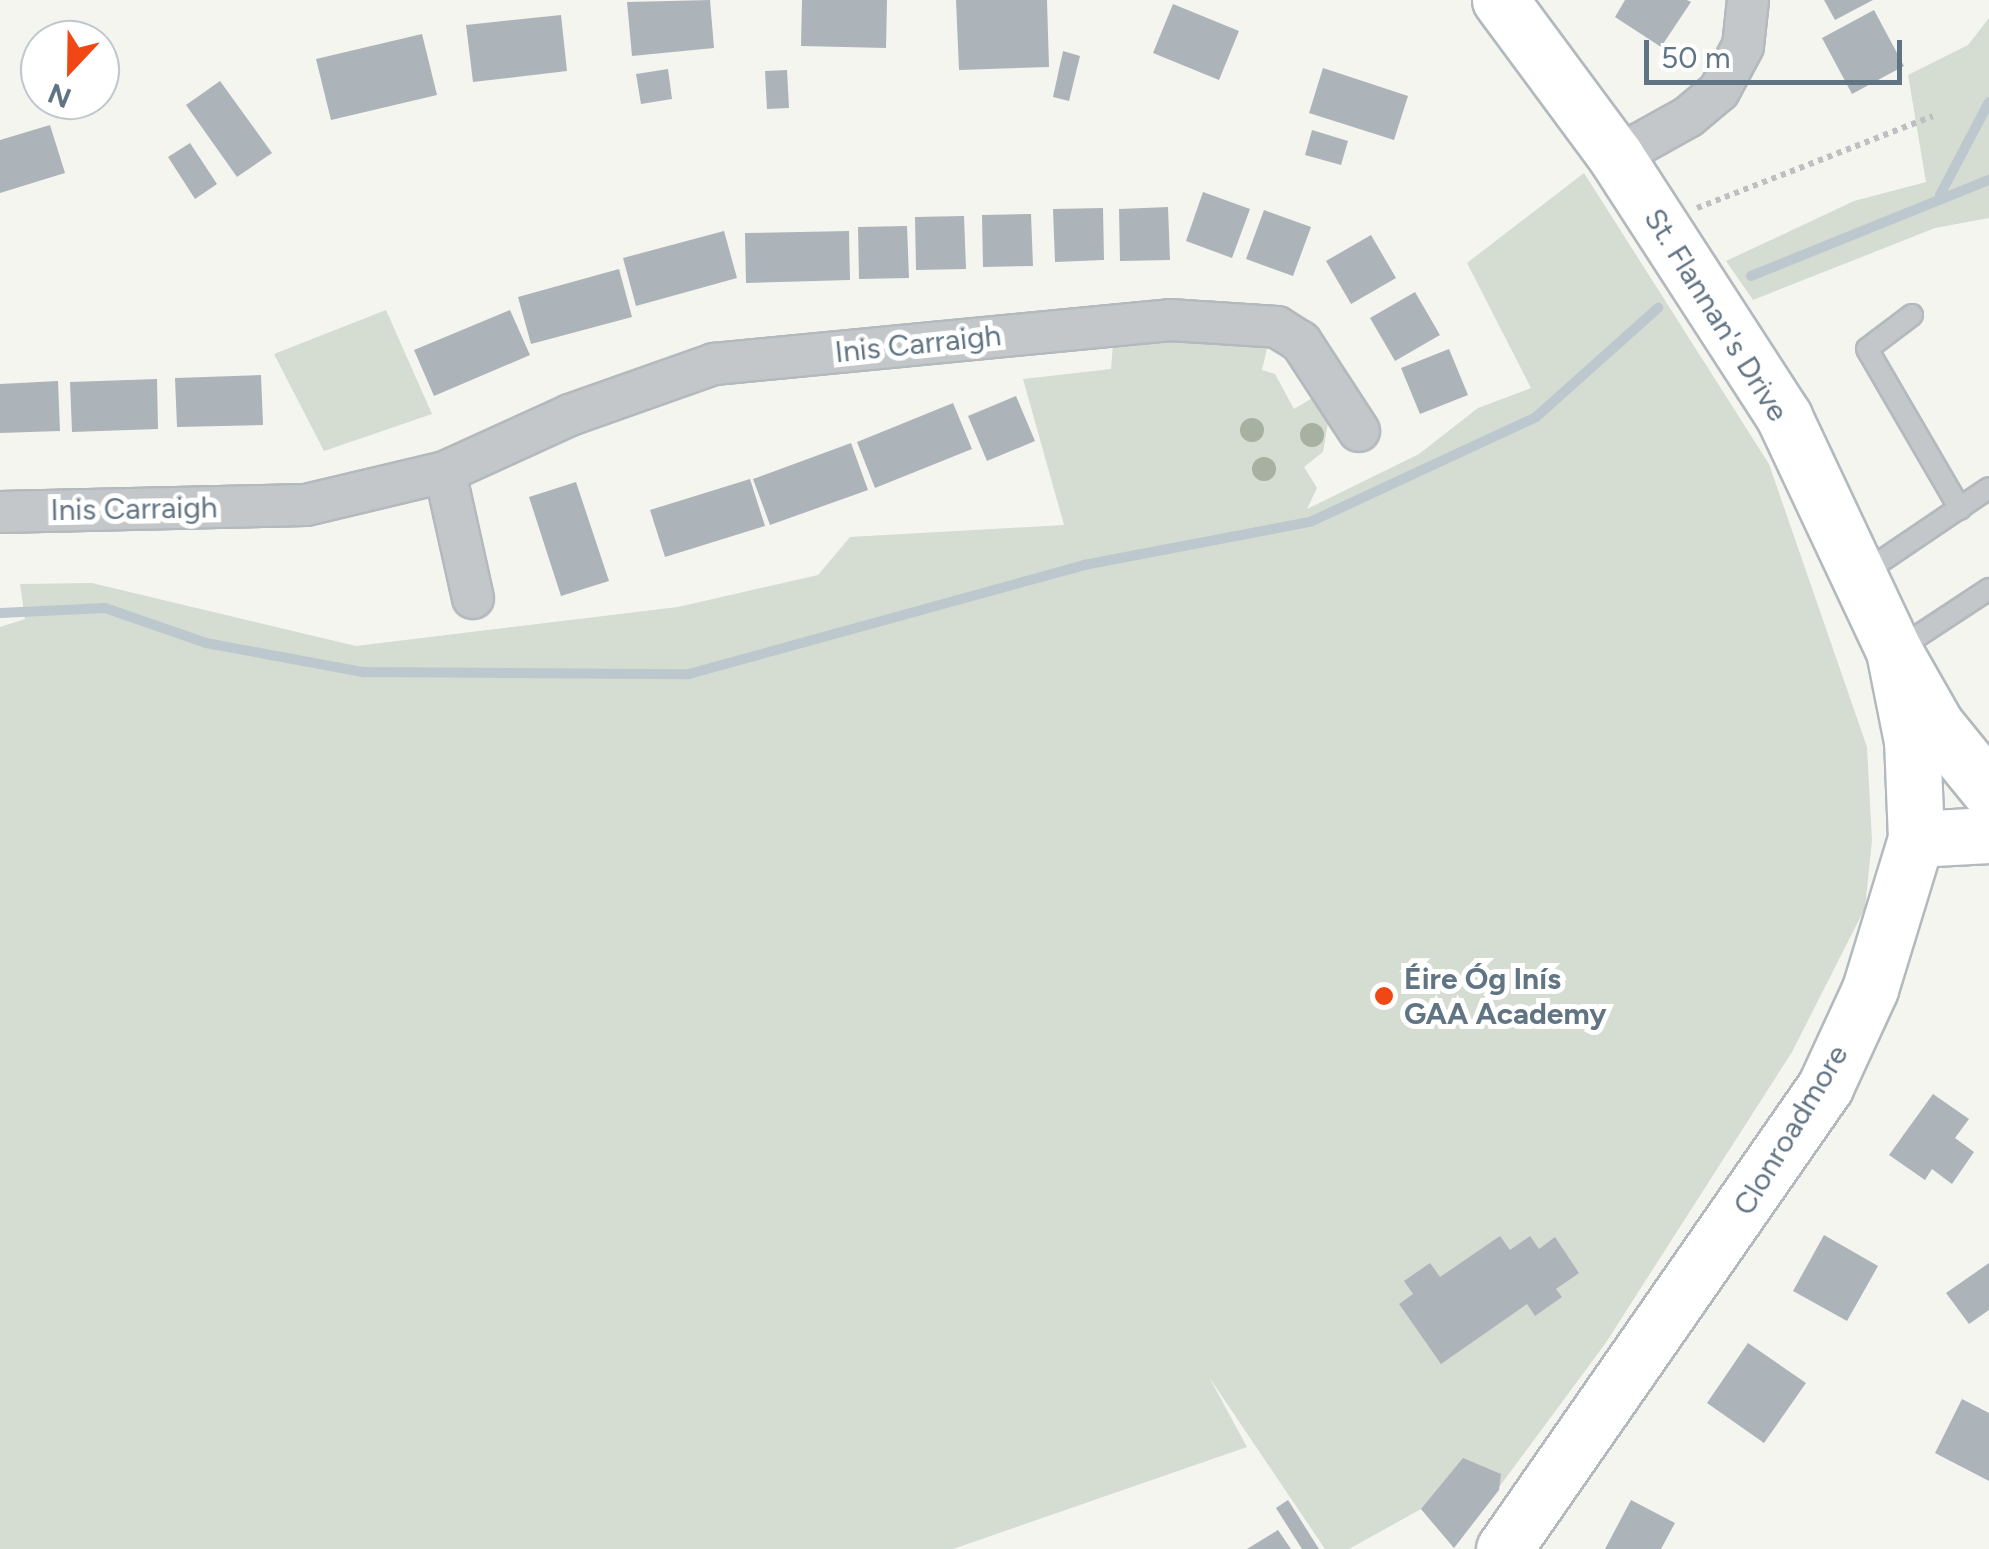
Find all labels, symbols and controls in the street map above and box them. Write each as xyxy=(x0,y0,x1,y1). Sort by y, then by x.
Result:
north arrow xyxy=(20,20,120,120)
scale bar xyxy=(1649,20,1906,82)
text: 50 m xyxy=(1661,39,1730,76)
text: N xyxy=(43,76,76,116)
street label: St. Flannan's Drive xyxy=(1636,202,1796,428)
street label: Inis Carraigh xyxy=(833,317,1003,371)
street label: Inis Carraigh xyxy=(50,490,218,528)
place label: Éire Óg Inís GAA Academy xyxy=(1404,961,1606,1032)
marker: Éire Óg Inís GAA Academy xyxy=(1373,985,1395,1007)
street label: Clonroadmore xyxy=(1726,1038,1856,1222)

